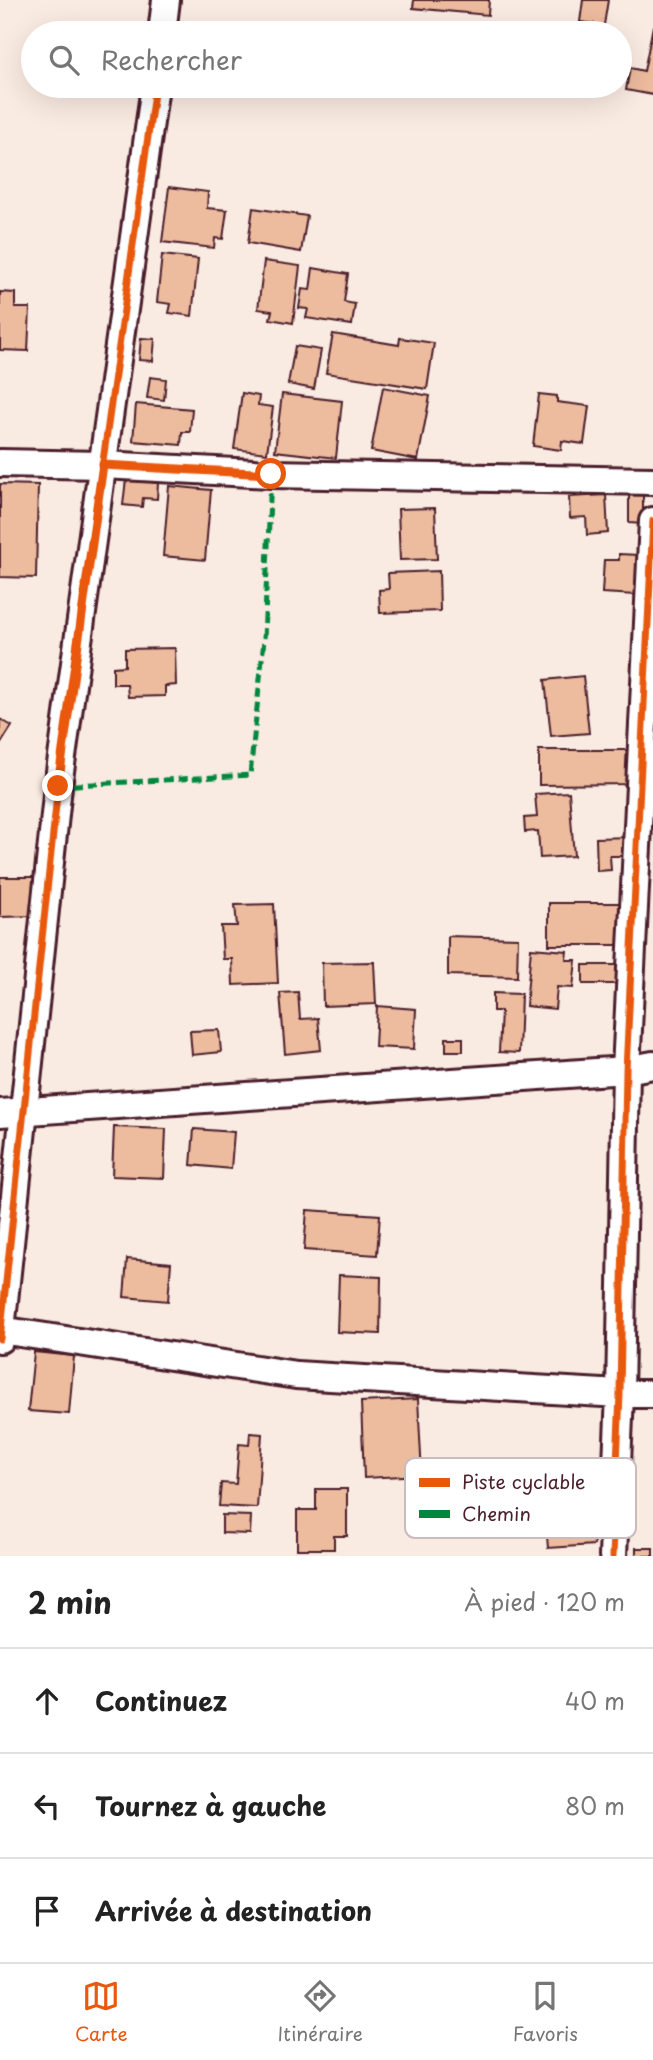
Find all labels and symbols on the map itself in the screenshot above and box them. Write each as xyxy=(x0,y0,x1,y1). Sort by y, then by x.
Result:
route start xyxy=(255,458,286,489)
route end xyxy=(42,770,73,801)
legend xyxy=(405,1458,636,1538)
text: Piste cyclable xyxy=(462,1467,585,1495)
text: Chemin xyxy=(462,1499,531,1527)

